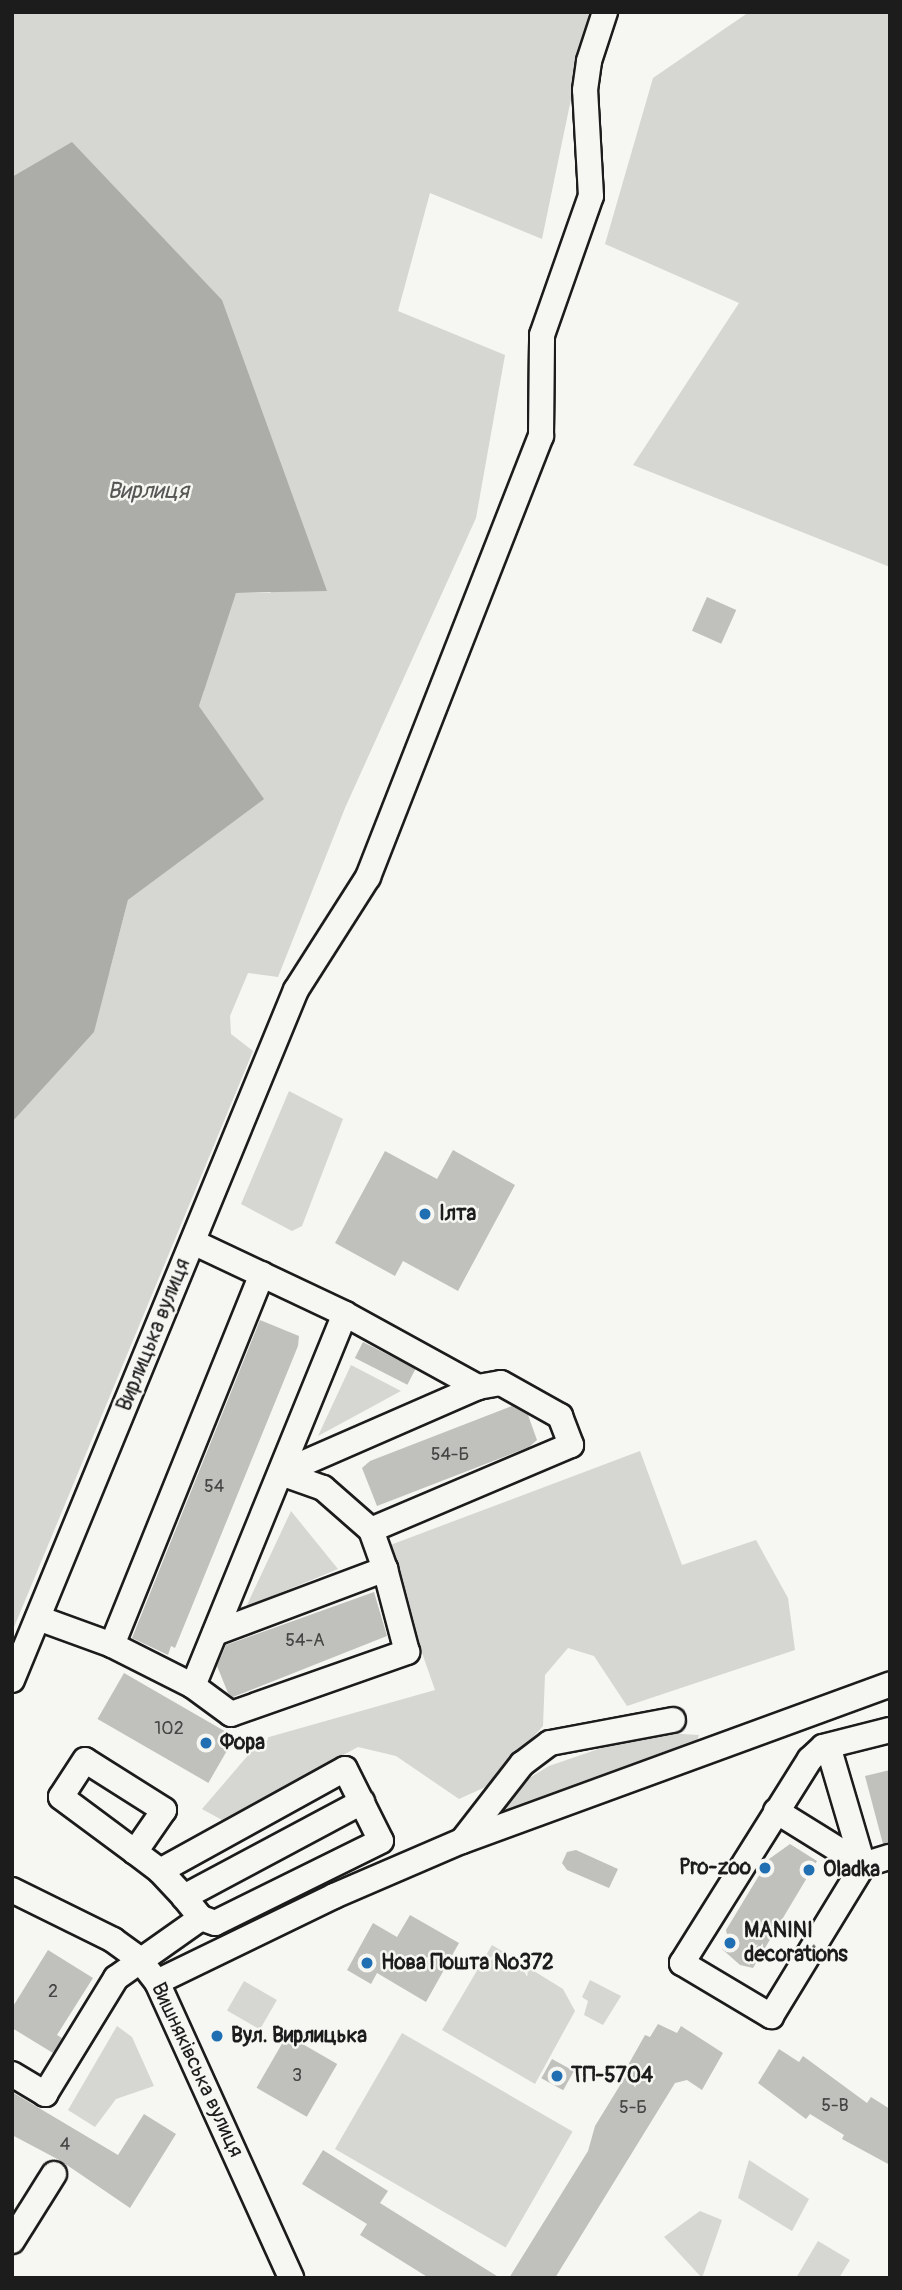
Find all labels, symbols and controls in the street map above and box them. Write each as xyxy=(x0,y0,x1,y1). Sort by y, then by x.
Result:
water label: Вирлиця xyxy=(107,477,189,505)
place label: Ілта xyxy=(439,1201,476,1227)
marker: Ілта xyxy=(417,1206,433,1222)
street label: Вирлицька вулиця xyxy=(112,1255,196,1415)
house number: 54-Б xyxy=(431,1444,469,1466)
house number: 54 xyxy=(204,1476,224,1498)
house number: 54-А xyxy=(285,1630,325,1652)
house number: 102 xyxy=(154,1718,184,1740)
place label: Фора xyxy=(220,1730,265,1756)
marker: Фора xyxy=(198,1735,214,1751)
place label: Pro-zoo xyxy=(679,1855,751,1881)
place label: Oladka xyxy=(823,1857,880,1883)
marker: Pro-zoo xyxy=(757,1860,773,1876)
marker: Oladka xyxy=(801,1862,817,1878)
place label: MANINI decorations xyxy=(744,1918,848,1968)
marker: MANINI decorations xyxy=(722,1935,738,1951)
place label: Нова Пошта №372 xyxy=(381,1950,554,1976)
marker: Нова Пошта №372 xyxy=(359,1955,375,1971)
street label: Вишняківська вулиця xyxy=(146,1979,248,2161)
house number: 2 xyxy=(48,1981,58,2003)
place label: Вул. Вирлицька xyxy=(231,2023,367,2049)
marker: Вул. Вирлицька xyxy=(209,2028,225,2044)
place label: ТП-5704 xyxy=(571,2063,653,2089)
house number: 3 xyxy=(292,2065,302,2087)
marker: ТП-5704 xyxy=(549,2068,565,2084)
house number: 5-В xyxy=(821,2095,849,2117)
house number: 5-Б xyxy=(619,2097,647,2119)
house number: 4 xyxy=(60,2134,70,2156)

